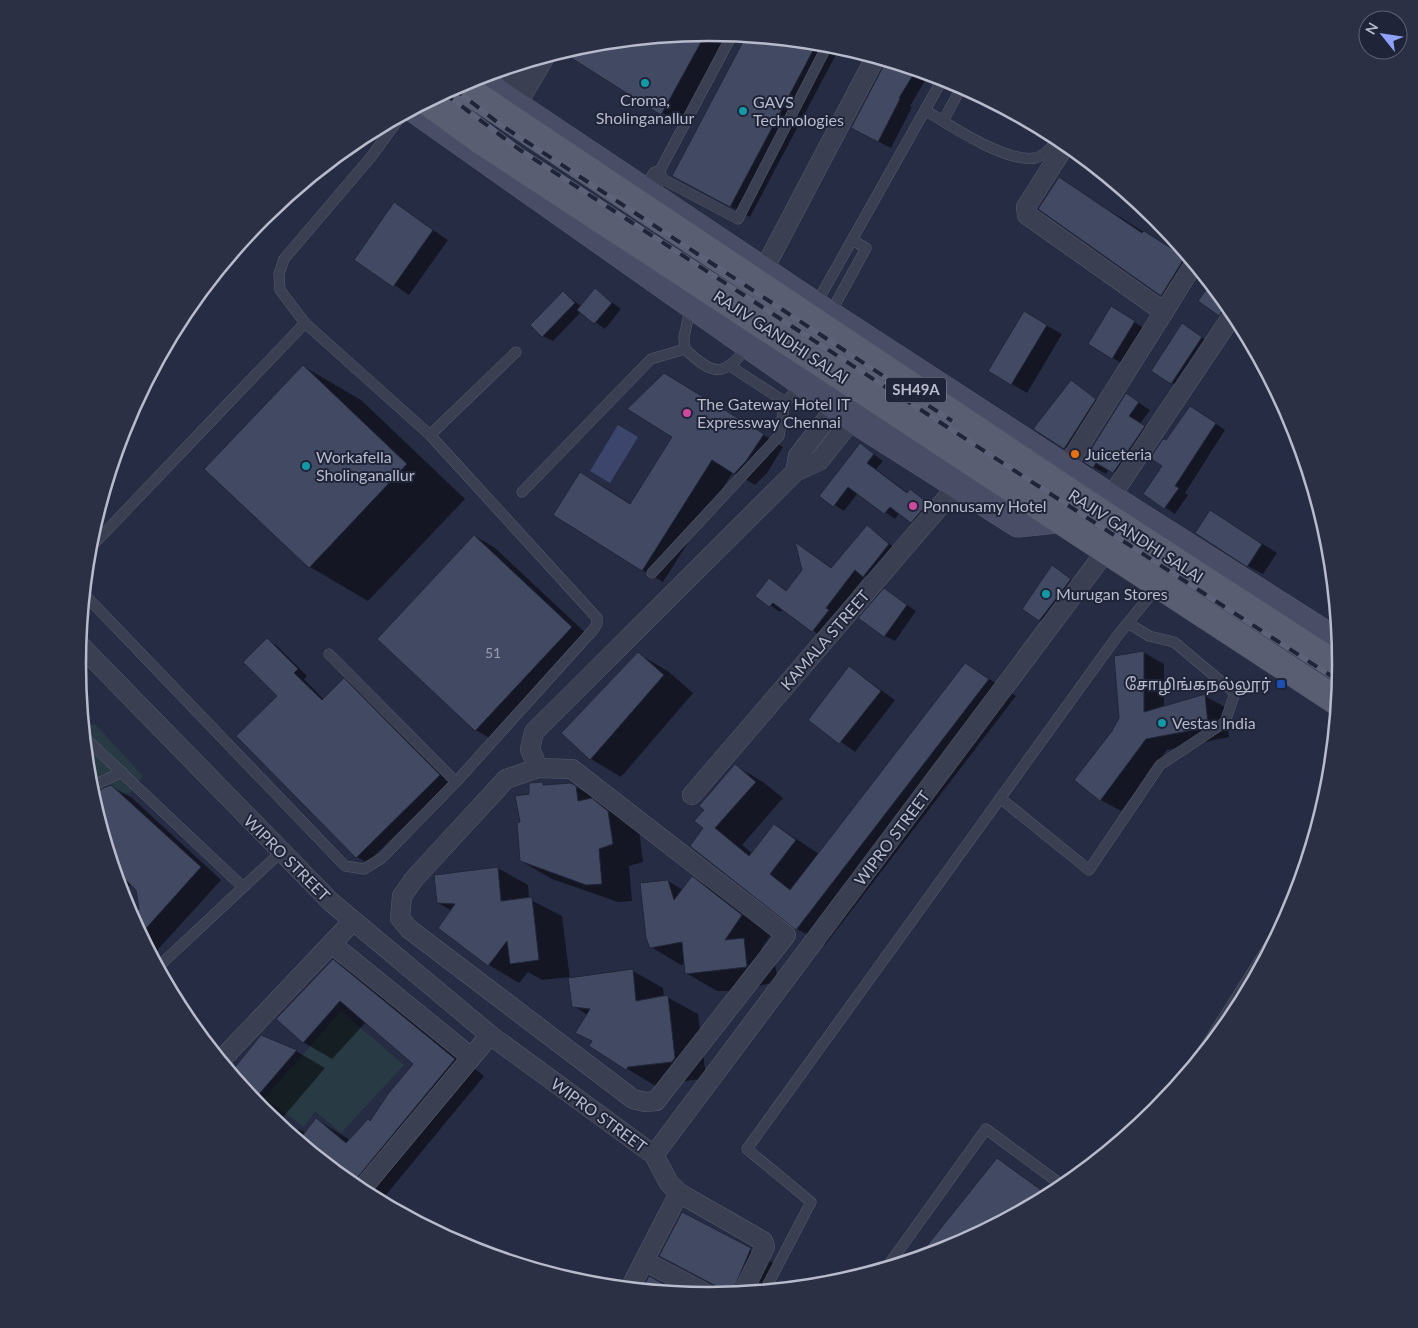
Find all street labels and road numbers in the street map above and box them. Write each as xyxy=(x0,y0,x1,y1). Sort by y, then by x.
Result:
street label: RAJIV GANDHI SALAI xyxy=(710,286,852,387)
road number: SH49A xyxy=(886,378,946,402)
street label: RAJIV GANDHI SALAI xyxy=(1065,485,1207,586)
street label: KAMALA STREET xyxy=(776,586,873,693)
street label: WIPRO STREET xyxy=(850,786,934,889)
street label: WIPRO STREET xyxy=(240,811,335,905)
street label: WIPRO STREET xyxy=(548,1074,651,1156)

